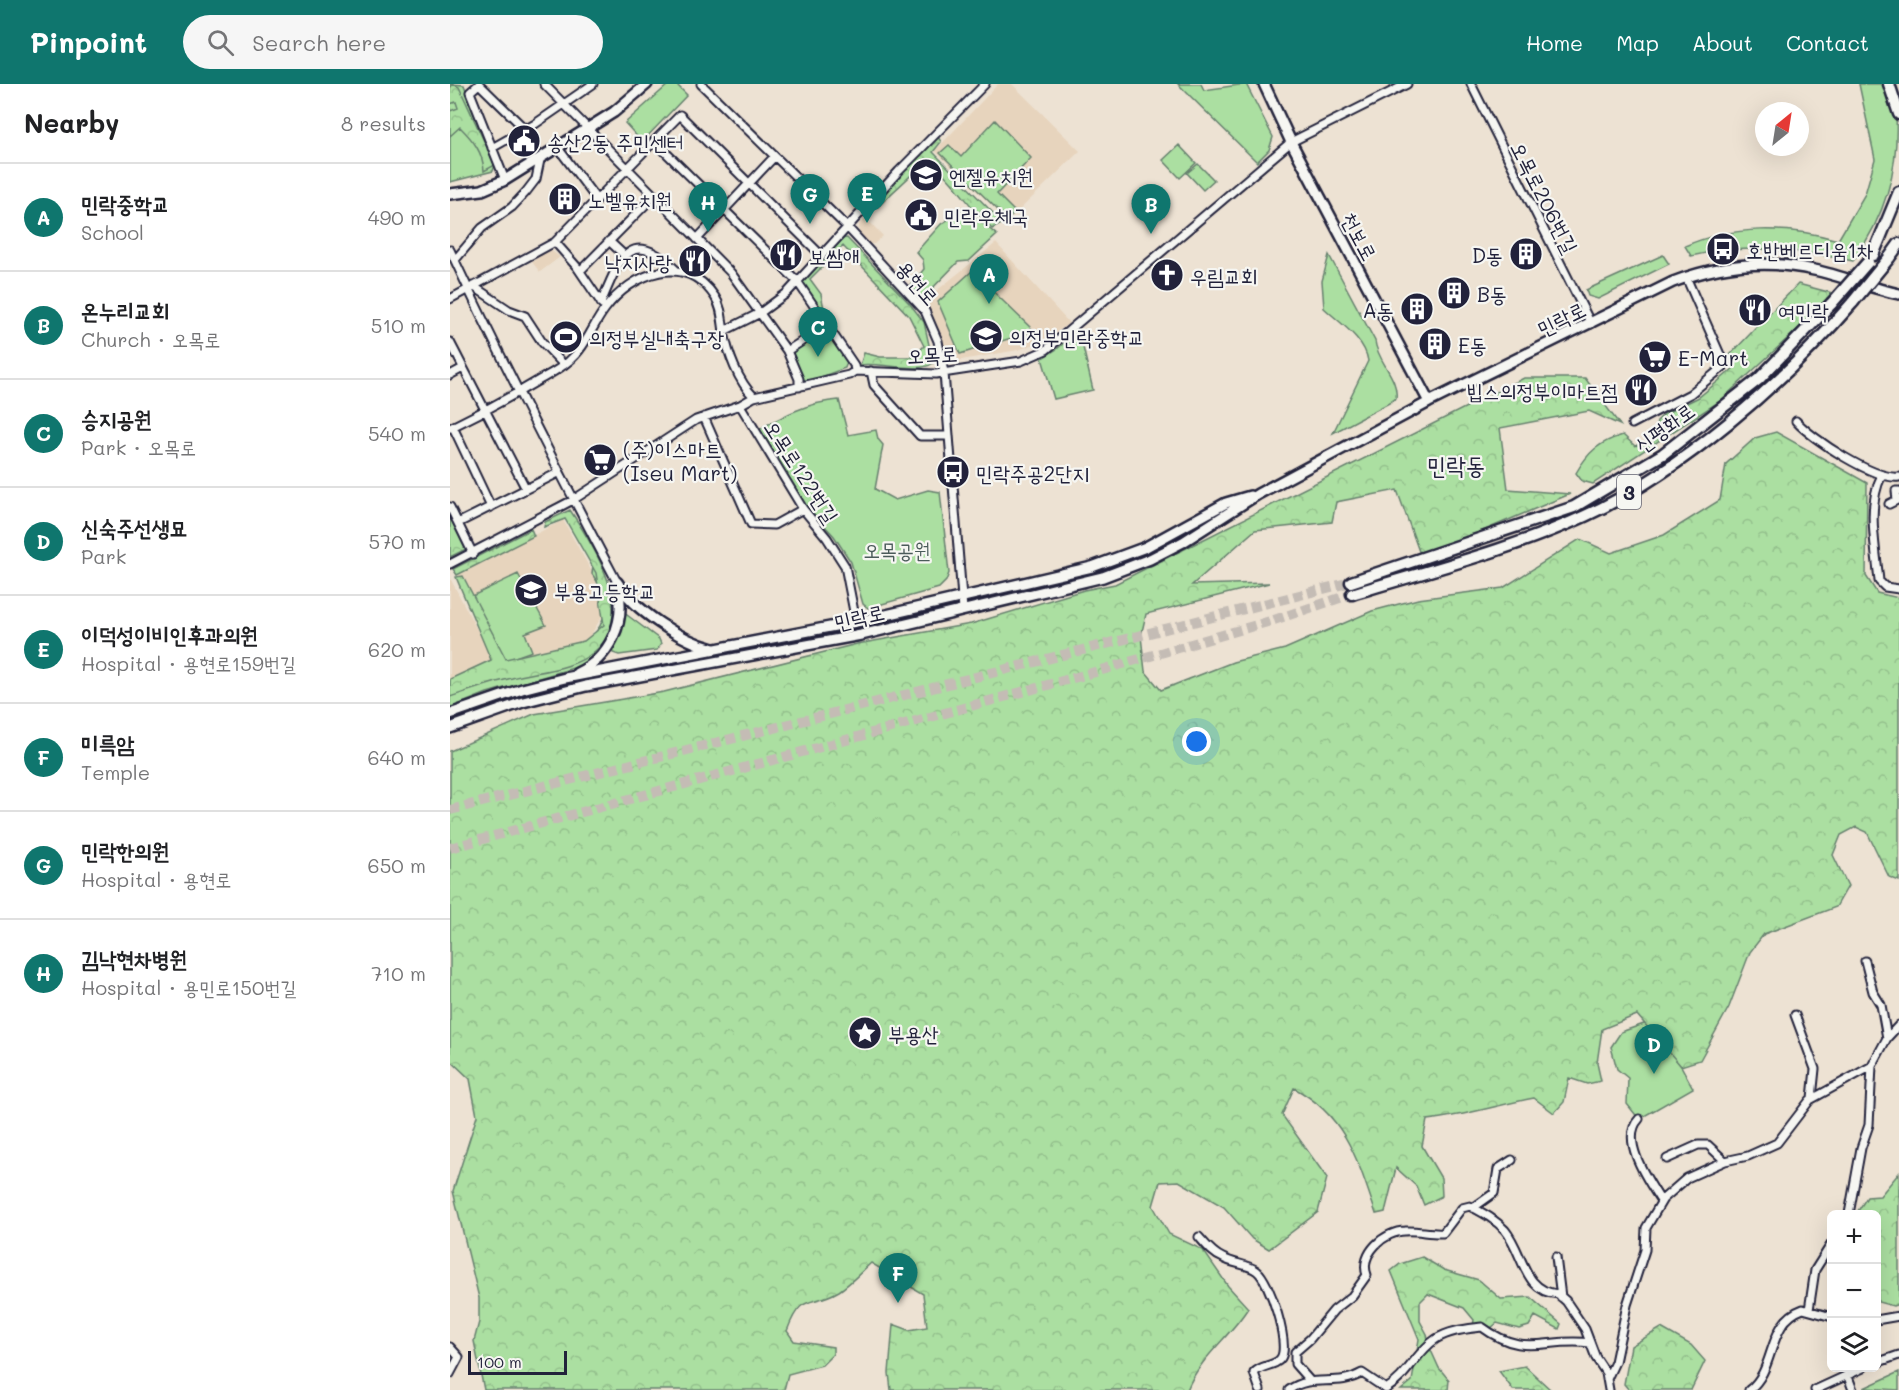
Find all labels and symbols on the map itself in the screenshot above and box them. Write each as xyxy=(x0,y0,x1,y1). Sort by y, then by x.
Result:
north arrow xyxy=(1755,102,1809,156)
public building icon: 송산2동 주민센터 xyxy=(506,123,542,159)
place label: 송산2동 주민센터 xyxy=(547,128,684,155)
street label: 오목로206번길 xyxy=(1505,137,1585,257)
school or university icon: 엔젤유치원 xyxy=(908,157,944,193)
place label: 엔젤유치원 xyxy=(949,162,1034,189)
pin: G xyxy=(790,174,830,224)
pin: E xyxy=(848,174,886,223)
building icon: 노벨유치원 xyxy=(547,181,583,217)
pin: H xyxy=(688,182,728,232)
pin: B xyxy=(1132,184,1170,234)
place label: 노벨유치원 xyxy=(588,186,673,213)
public building icon: 민락우체국 xyxy=(903,197,939,233)
place label: 민락우체국 xyxy=(944,202,1029,229)
street label: 천보로 xyxy=(1336,207,1384,265)
bus stop icon: 호반베르디움1차 xyxy=(1705,231,1741,267)
building icon: D동 xyxy=(1508,236,1544,272)
place label: 호반베르디움1차 xyxy=(1746,236,1874,263)
restaurant icon: 보쌈애 xyxy=(768,237,804,273)
place label: D동 xyxy=(1472,241,1503,268)
place label: 보쌈애 xyxy=(809,242,860,269)
restaurant icon: 낙지사랑 xyxy=(677,243,713,279)
place label: 낙지사랑 xyxy=(604,248,672,275)
street label: 용현로 xyxy=(891,254,945,310)
pin: A xyxy=(970,254,1008,304)
church icon: 우림교회 xyxy=(1149,257,1185,293)
place label: 우림교회 xyxy=(1190,262,1258,289)
building icon: B동 xyxy=(1436,275,1472,311)
place label: B동 xyxy=(1477,280,1507,307)
building icon: A동 xyxy=(1399,291,1435,327)
restaurant icon: 여민락 xyxy=(1737,292,1773,328)
street label: 민락로 xyxy=(1532,295,1590,341)
place label: A동 xyxy=(1363,296,1394,323)
place label: 여민락 xyxy=(1778,297,1829,324)
pin: C xyxy=(798,308,838,357)
school or university icon: 의정부민락중학교 xyxy=(968,318,1004,354)
sports icon: 의정부실내축구장 xyxy=(548,319,584,355)
place label: 의정부민락중학교 xyxy=(1009,323,1144,350)
place label: 의정부실내축구장 xyxy=(589,324,724,351)
building icon: E동 xyxy=(1417,326,1453,362)
place label: E동 xyxy=(1458,331,1487,358)
street label: 오목로 xyxy=(906,339,958,369)
supermarket icon: E-Mart xyxy=(1637,339,1673,375)
place label: E-Mart xyxy=(1678,344,1749,371)
restaurant icon: 빕스의정부이마트점 xyxy=(1623,372,1659,408)
place label: 빕스의정부이마트점 xyxy=(1466,377,1618,404)
street label: 신평화로 xyxy=(1629,396,1699,458)
street label: 오목로122번길 xyxy=(759,414,845,528)
place label: (주)이스마트 (Iseu Mart) xyxy=(623,435,738,486)
supermarket icon: (주)이스마트 (Iseu Mart) xyxy=(582,442,618,478)
district label: 민락동 xyxy=(1427,449,1485,480)
bus stop icon: 민락주공2단지 xyxy=(935,454,971,490)
place label: 민락주공2단지 xyxy=(976,459,1089,486)
road number: 3 xyxy=(1617,475,1641,509)
park label: 오목공원 xyxy=(863,536,931,563)
school or university icon: 부용고등학교 xyxy=(513,572,549,608)
place label: 부용고등학교 xyxy=(554,577,655,604)
street label: 민락로 xyxy=(831,597,887,635)
your location xyxy=(1182,727,1211,756)
place icon: 부용산 xyxy=(847,1015,883,1051)
place label: 부용산 xyxy=(888,1020,939,1047)
pin: D xyxy=(1634,1024,1674,1074)
pin: F xyxy=(878,1254,918,1303)
scale bar xyxy=(468,1348,567,1376)

